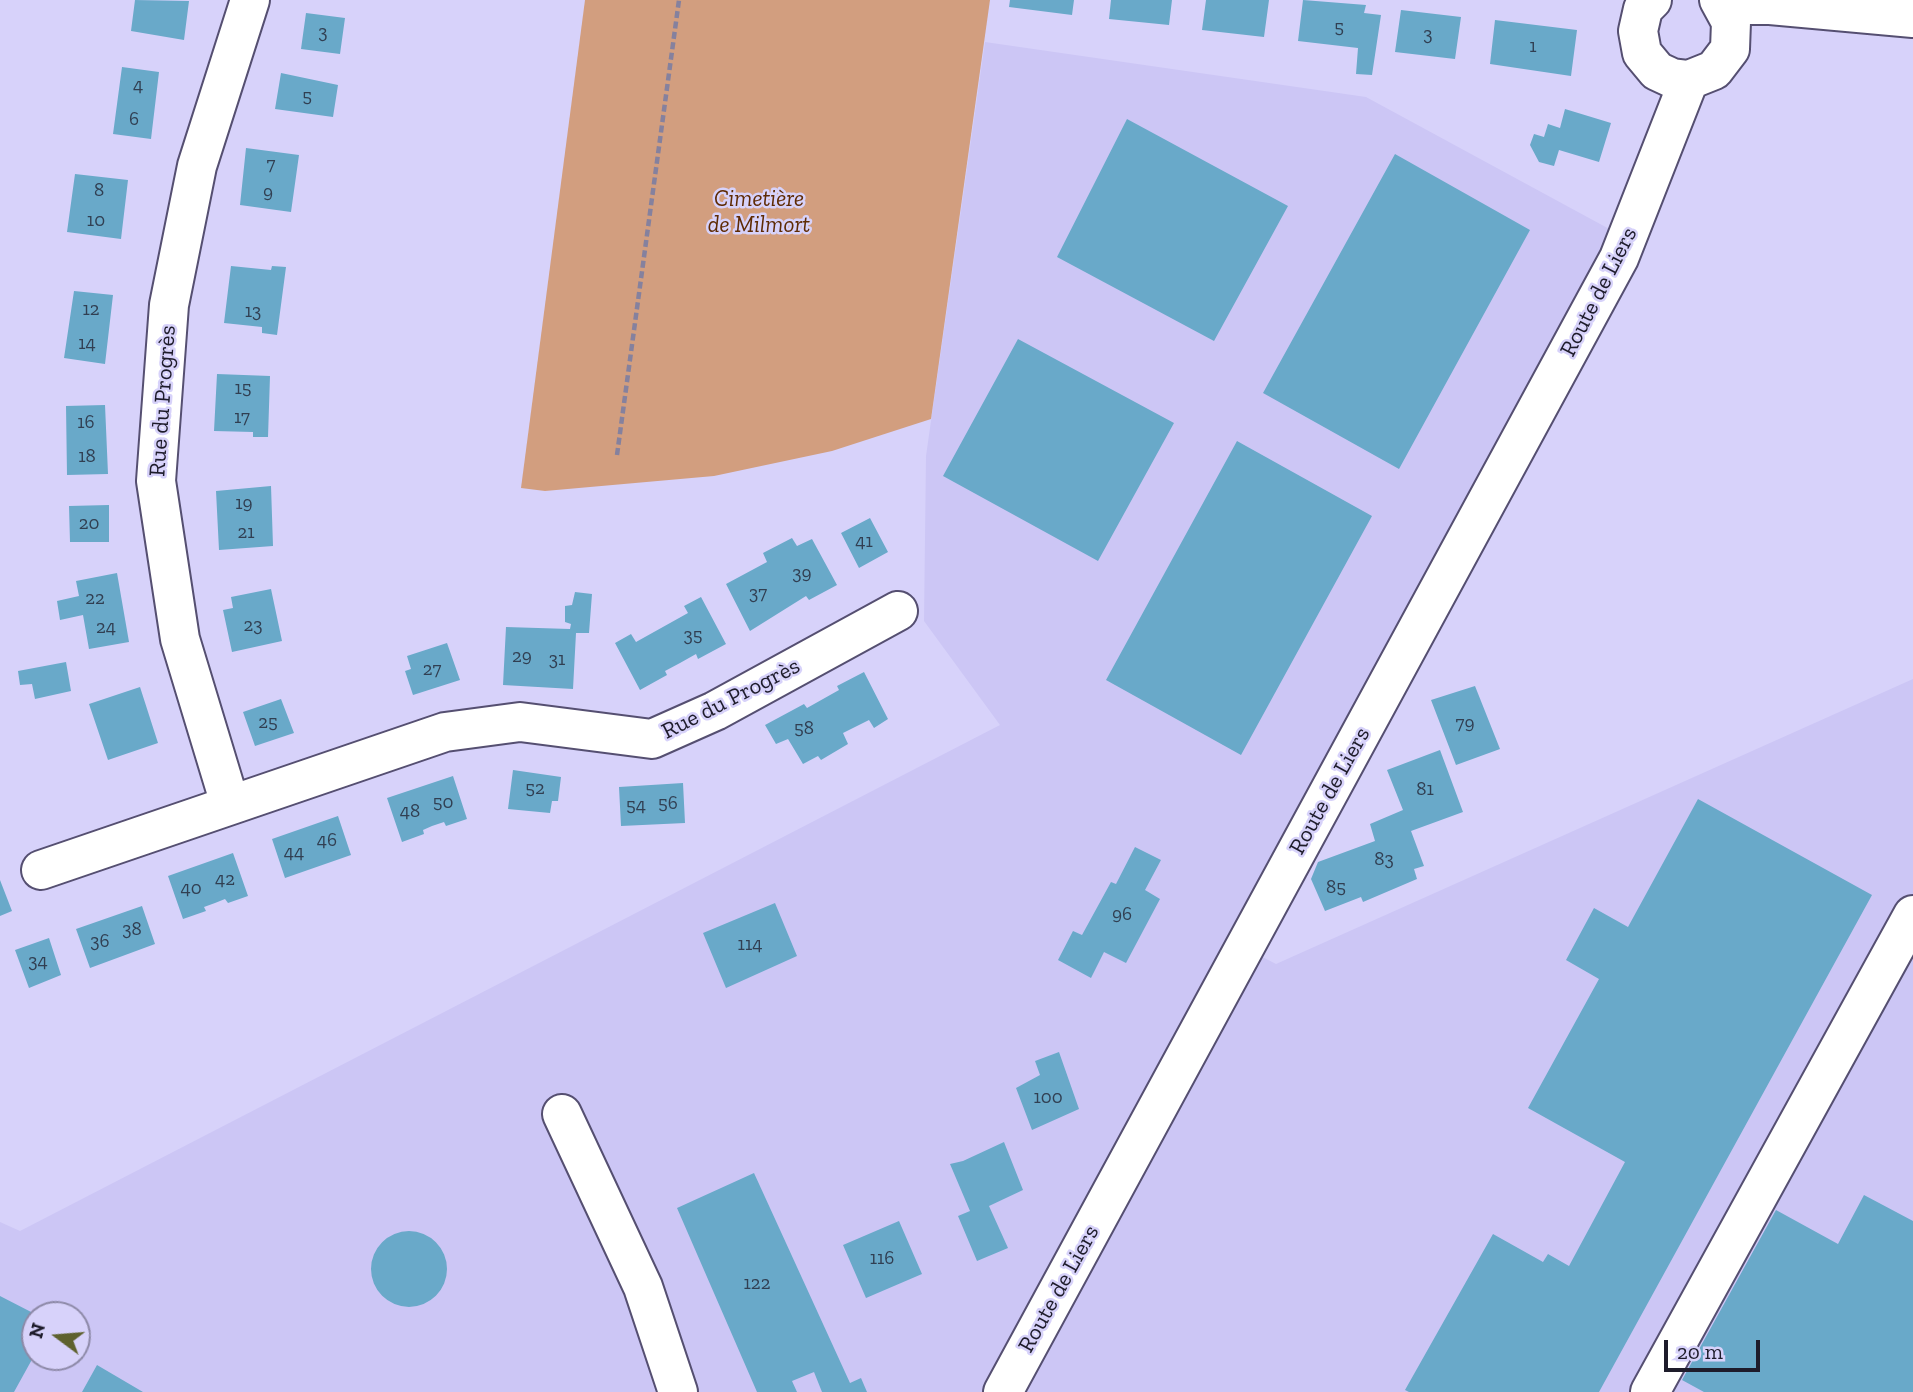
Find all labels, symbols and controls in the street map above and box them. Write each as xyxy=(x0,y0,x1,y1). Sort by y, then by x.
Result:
house number: 5 xyxy=(1334,17,1344,39)
house number: 3 xyxy=(318,22,328,44)
house number: 3 xyxy=(1423,24,1433,46)
house number: 1 xyxy=(1529,36,1537,58)
house number: 4 xyxy=(133,75,143,97)
house number: 5 xyxy=(302,86,312,108)
house number: 6 xyxy=(129,109,139,131)
house number: 7 xyxy=(267,154,275,176)
house number: 8 xyxy=(94,180,104,202)
house number: 9 xyxy=(263,182,273,204)
park label: Cimetière de Milmort xyxy=(708,185,810,239)
house number: 10 xyxy=(87,210,105,232)
street label: Route de Liers xyxy=(1555,223,1643,361)
house number: 12 xyxy=(82,299,100,321)
house number: 13 xyxy=(245,301,261,323)
street label: Rue du Progrès xyxy=(144,324,182,478)
house number: 14 xyxy=(78,333,96,355)
house number: 15 xyxy=(234,378,252,400)
house number: 17 xyxy=(234,407,250,429)
house number: 16 xyxy=(77,412,95,434)
house number: 18 xyxy=(78,446,96,468)
house number: 19 xyxy=(235,493,253,515)
house number: 20 xyxy=(79,513,99,535)
house number: 21 xyxy=(237,522,255,544)
house number: 41 xyxy=(855,531,873,553)
house number: 39 xyxy=(792,563,812,585)
house number: 37 xyxy=(749,583,767,605)
house number: 22 xyxy=(85,588,105,610)
house number: 23 xyxy=(243,615,263,637)
house number: 24 xyxy=(96,617,116,639)
house number: 35 xyxy=(683,625,703,647)
house number: 29 xyxy=(512,646,532,668)
house number: 31 xyxy=(549,649,565,671)
street label: Rue du Progrès xyxy=(657,652,805,746)
house number: 27 xyxy=(423,659,441,681)
house number: 25 xyxy=(258,712,278,734)
house number: 79 xyxy=(1455,713,1475,735)
house number: 58 xyxy=(794,718,814,740)
street label: Route de Liers xyxy=(1284,722,1376,860)
house number: 52 xyxy=(525,778,545,800)
house number: 81 xyxy=(1416,779,1434,801)
house number: 50 xyxy=(433,792,453,814)
house number: 56 xyxy=(658,793,678,815)
house number: 54 xyxy=(626,795,646,817)
house number: 48 xyxy=(400,801,420,823)
house number: 46 xyxy=(317,830,337,852)
house number: 44 xyxy=(284,842,304,864)
house number: 83 xyxy=(1374,849,1394,871)
house number: 42 xyxy=(215,869,235,891)
house number: 85 xyxy=(1326,877,1346,899)
house number: 40 xyxy=(180,878,202,900)
house number: 96 xyxy=(1112,904,1132,926)
house number: 38 xyxy=(122,919,142,941)
house number: 36 xyxy=(90,931,110,953)
house number: 114 xyxy=(738,934,762,956)
house number: 34 xyxy=(28,951,48,973)
house number: 100 xyxy=(1033,1087,1063,1109)
street label: Route de Liers xyxy=(1013,1220,1105,1358)
house number: 116 xyxy=(870,1248,894,1270)
house number: 122 xyxy=(744,1273,770,1295)
north arrow xyxy=(21,1301,91,1371)
text: N xyxy=(24,1321,50,1341)
scale bar xyxy=(1668,1326,1764,1370)
text: 20 m xyxy=(1677,1339,1723,1364)

